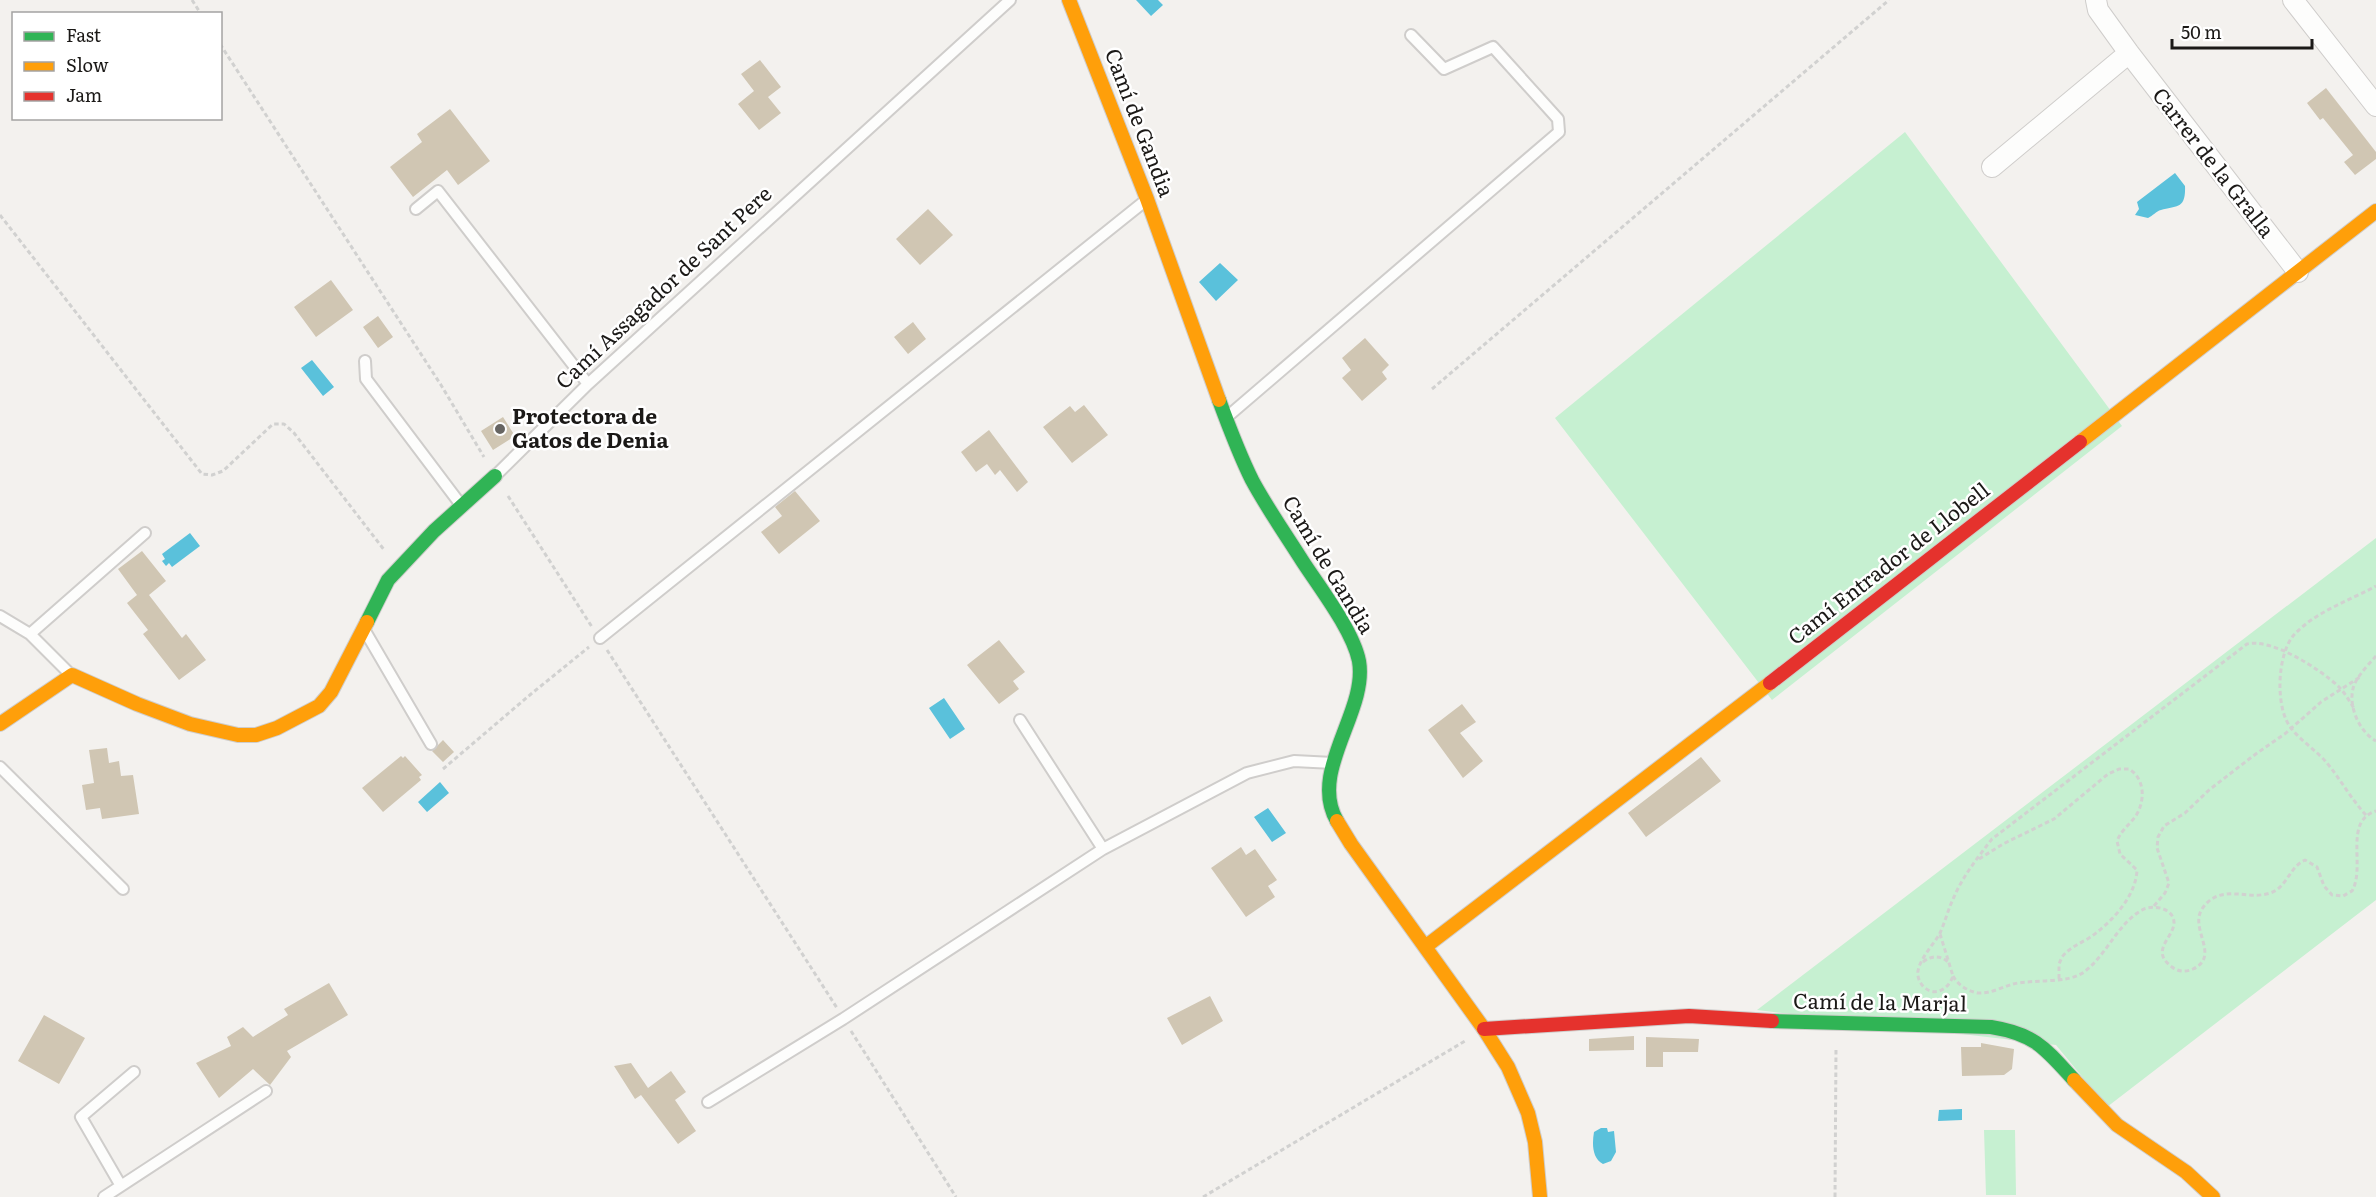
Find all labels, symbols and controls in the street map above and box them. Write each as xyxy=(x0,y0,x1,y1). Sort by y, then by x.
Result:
legend xyxy=(12,12,222,120)
scale bar xyxy=(2172,12,2312,50)
text: 50 m xyxy=(2181,18,2222,45)
text: Fast xyxy=(66,21,102,48)
street label: Camí de Gandia xyxy=(1099,43,1184,201)
text: Slow xyxy=(66,51,109,78)
street label: Carrer de la Gralla xyxy=(2146,80,2284,244)
text: Jam xyxy=(66,81,102,108)
street label: Camí Assagador de Sant Pere xyxy=(547,177,777,395)
place label: Protectora de Gatos de Denia xyxy=(512,399,669,454)
marker: Protectora de Gatos de Denia xyxy=(493,422,507,436)
street label: Camí Entrador de Llobell xyxy=(1780,473,1995,651)
street label: Camí de Gandia xyxy=(1277,489,1384,639)
street label: Camí de la Marjal xyxy=(1793,983,1967,1018)

